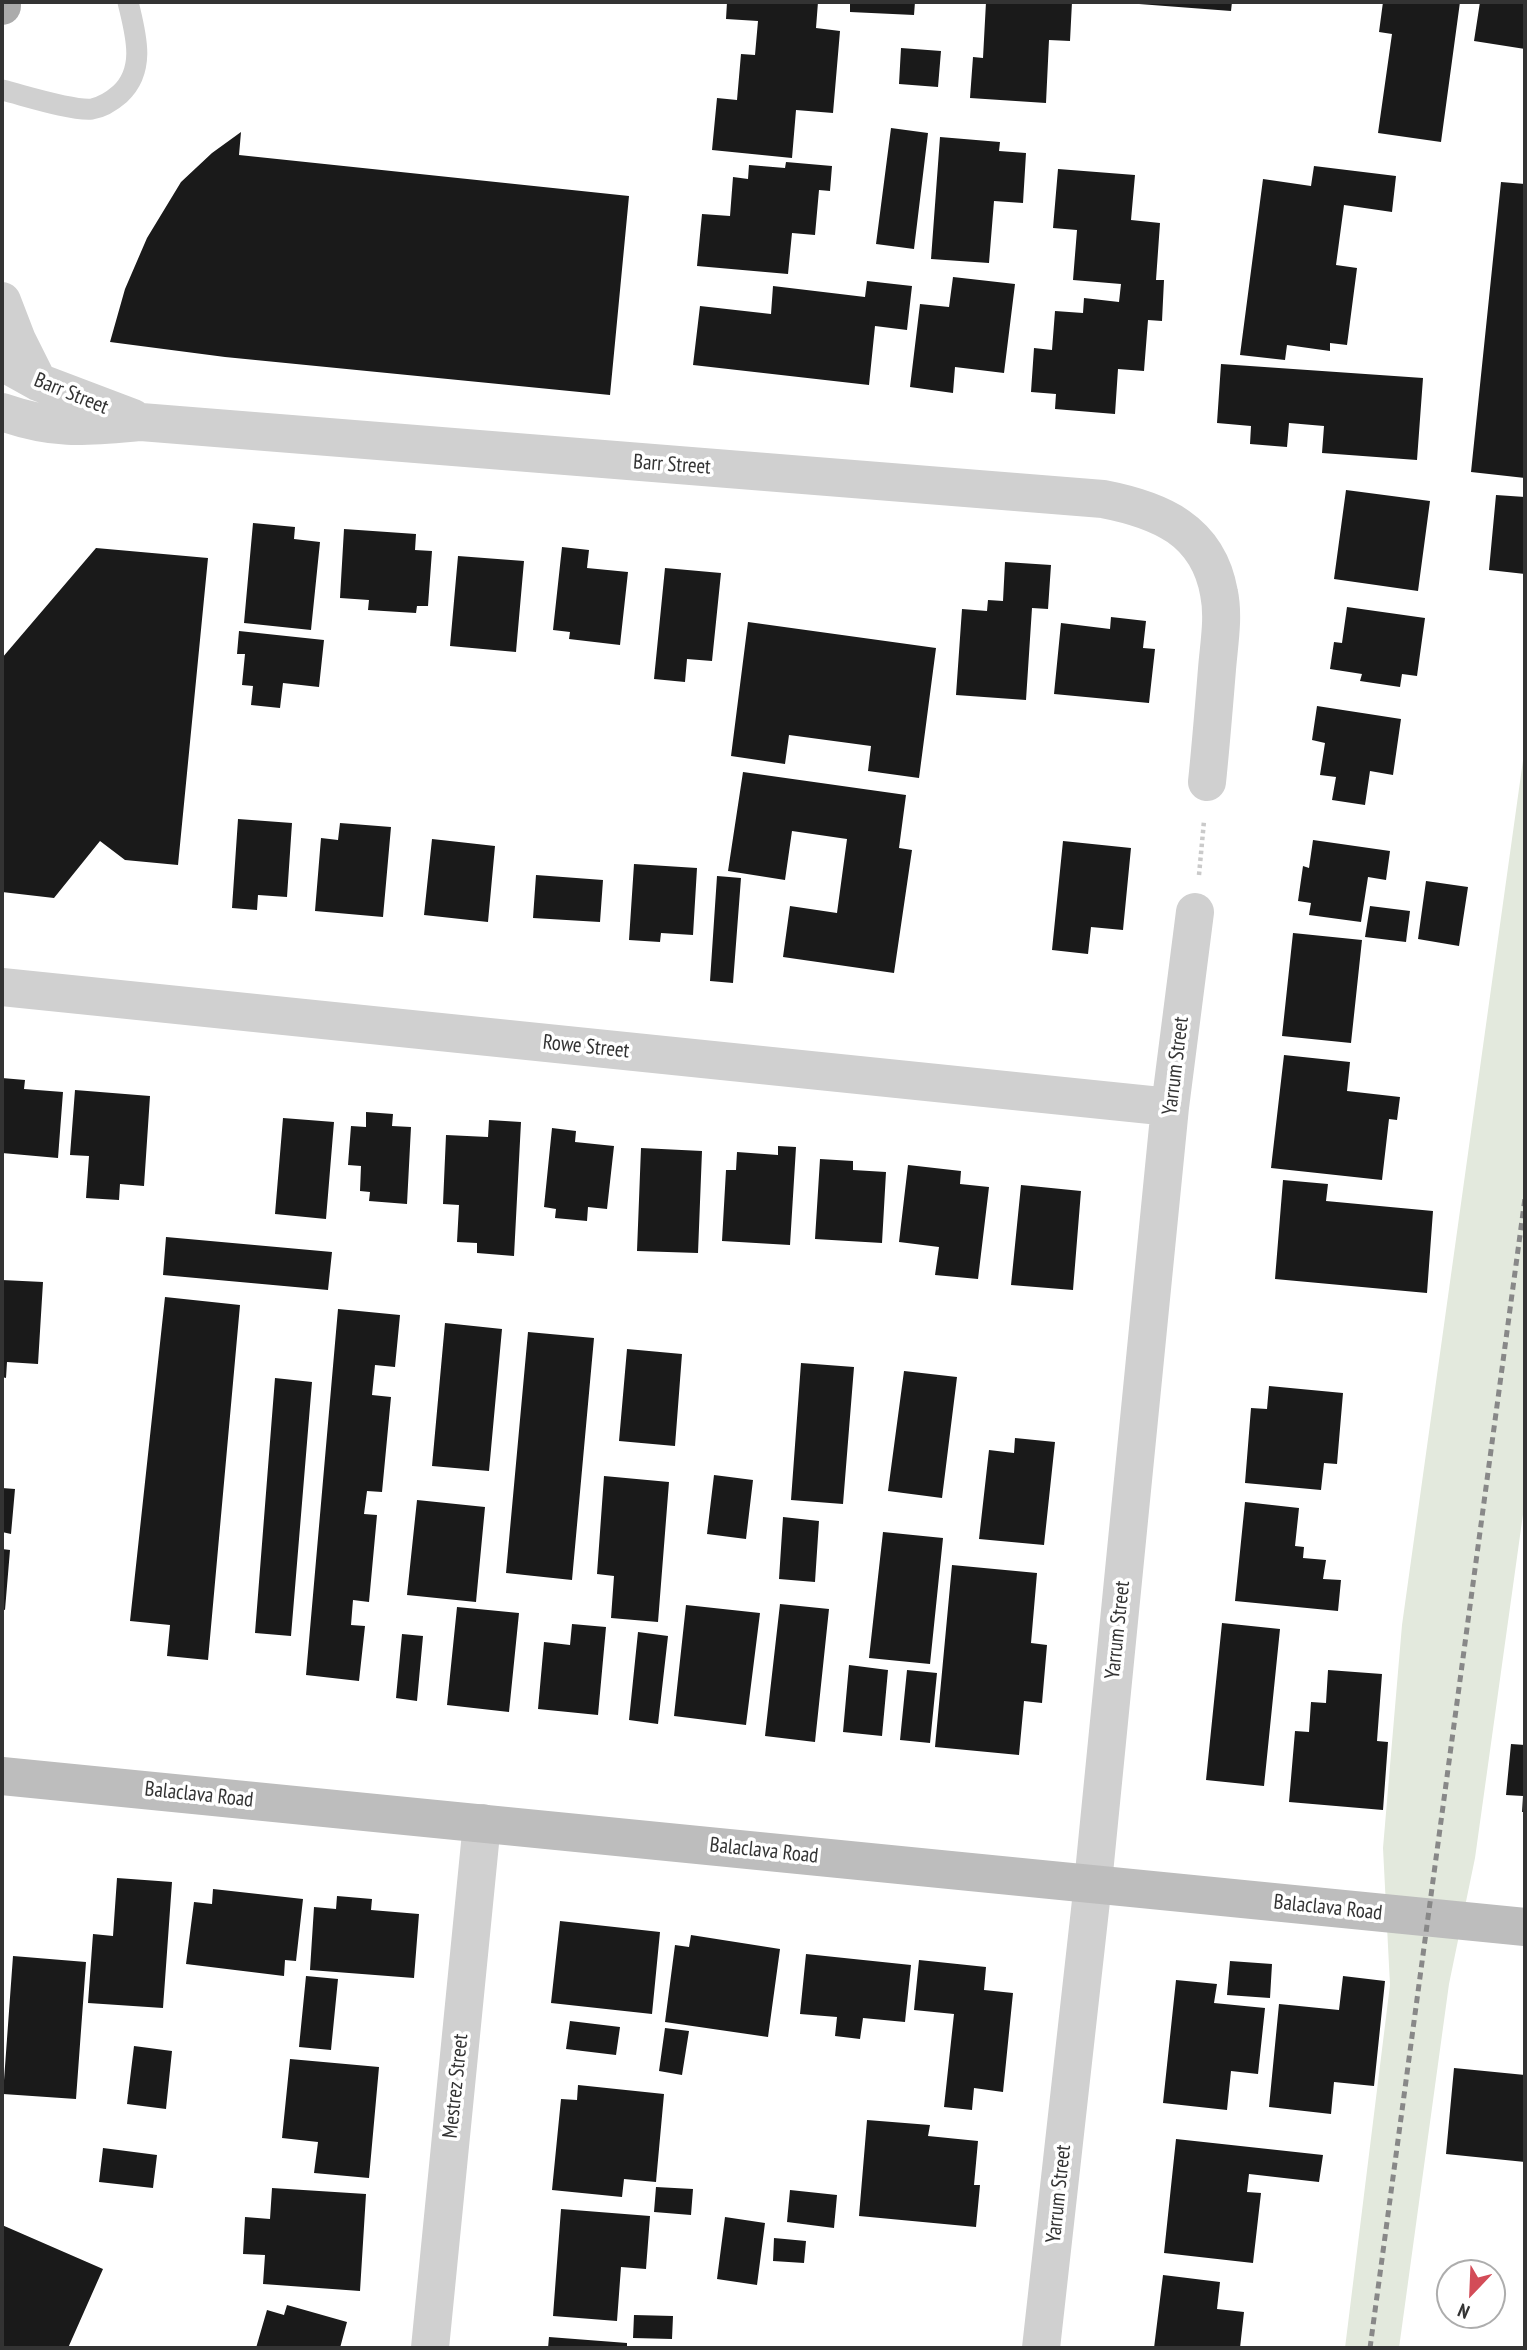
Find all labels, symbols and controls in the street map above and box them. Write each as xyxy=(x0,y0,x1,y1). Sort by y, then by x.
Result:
street label: Barr Street xyxy=(30,368,112,420)
street label: Barr Street xyxy=(632,450,712,480)
street label: Yarrum Street xyxy=(1157,1015,1195,1117)
street label: Rowe Street xyxy=(541,1030,631,1064)
street label: Yarrum Street xyxy=(1100,1579,1136,1681)
street label: Balaclava Road xyxy=(143,1777,255,1813)
street label: Balaclava Road xyxy=(708,1833,820,1869)
street label: Balaclava Road xyxy=(1272,1890,1384,1926)
street label: Mestrez Street xyxy=(438,2033,474,2139)
street label: Yarrum Street xyxy=(1041,2143,1077,2245)
north arrow xyxy=(1436,2259,1506,2329)
text: N xyxy=(1454,2298,1473,2325)

